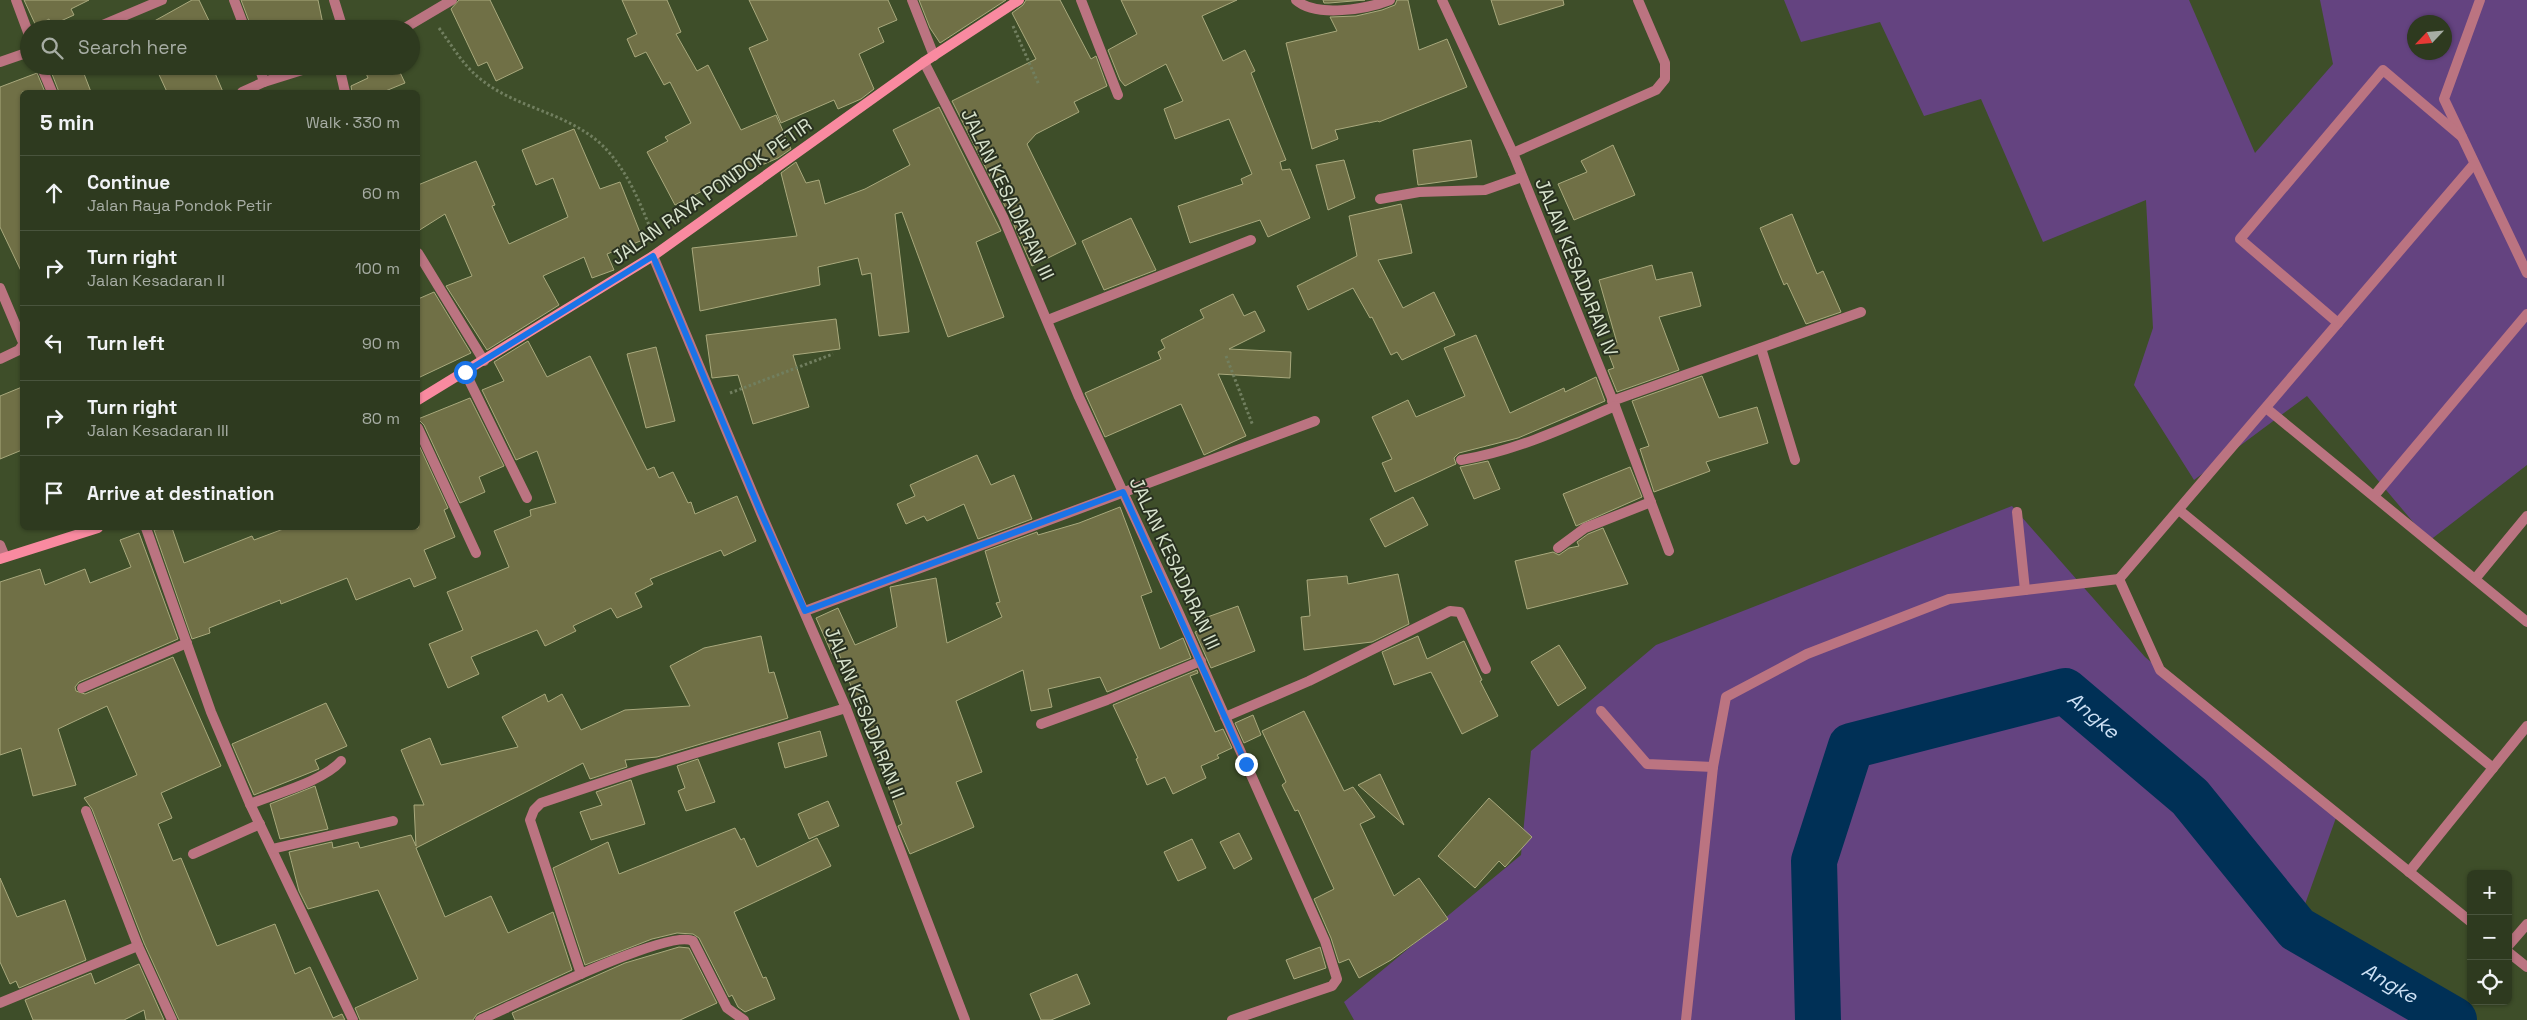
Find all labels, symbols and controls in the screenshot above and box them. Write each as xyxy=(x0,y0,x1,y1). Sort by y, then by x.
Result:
north arrow xyxy=(2407,15,2452,60)
search box xyxy=(20,20,420,75)
icon: search xyxy=(38,34,66,62)
text: Search here xyxy=(78,35,188,60)
street label: JALAN KESADARAN III xyxy=(955,104,1060,284)
text: 5 min xyxy=(40,109,94,136)
text: Walk · 330 m xyxy=(306,112,400,133)
street label: JALAN RAYA PONDOK PETIR xyxy=(606,112,817,271)
text: Continue xyxy=(87,170,170,195)
street label: JALAN KESADARAN IV xyxy=(1529,174,1624,360)
icon: ahead xyxy=(40,179,68,207)
text: 60 m xyxy=(362,183,400,204)
text: Jalan Raya Pondok Petir xyxy=(87,195,272,216)
text: Turn right xyxy=(87,245,177,270)
icon: right xyxy=(40,254,68,282)
text: 100 m xyxy=(355,258,400,279)
text: Jalan Kesadaran II xyxy=(87,270,225,291)
icon: left xyxy=(40,329,68,357)
text: Turn left xyxy=(87,331,165,356)
text: 90 m xyxy=(362,333,400,354)
route start xyxy=(454,361,477,384)
text: Turn right xyxy=(87,395,177,420)
icon: right xyxy=(40,404,68,432)
text: 80 m xyxy=(362,408,400,429)
text: Jalan Kesadaran III xyxy=(87,420,229,441)
street label: JALAN KESADARAN III xyxy=(1123,473,1226,654)
icon: arrive xyxy=(40,479,68,507)
text: Arrive at destination xyxy=(87,481,275,506)
street label: JALAN KESADARAN II xyxy=(819,622,910,802)
water label: Angke xyxy=(2062,686,2125,745)
route end xyxy=(1235,753,1258,776)
map controls xyxy=(2467,870,2512,1005)
button: + xyxy=(2467,870,2512,915)
button: − xyxy=(2467,915,2512,960)
water label: Angke xyxy=(2358,957,2423,1010)
button: locate xyxy=(2467,960,2512,1005)

